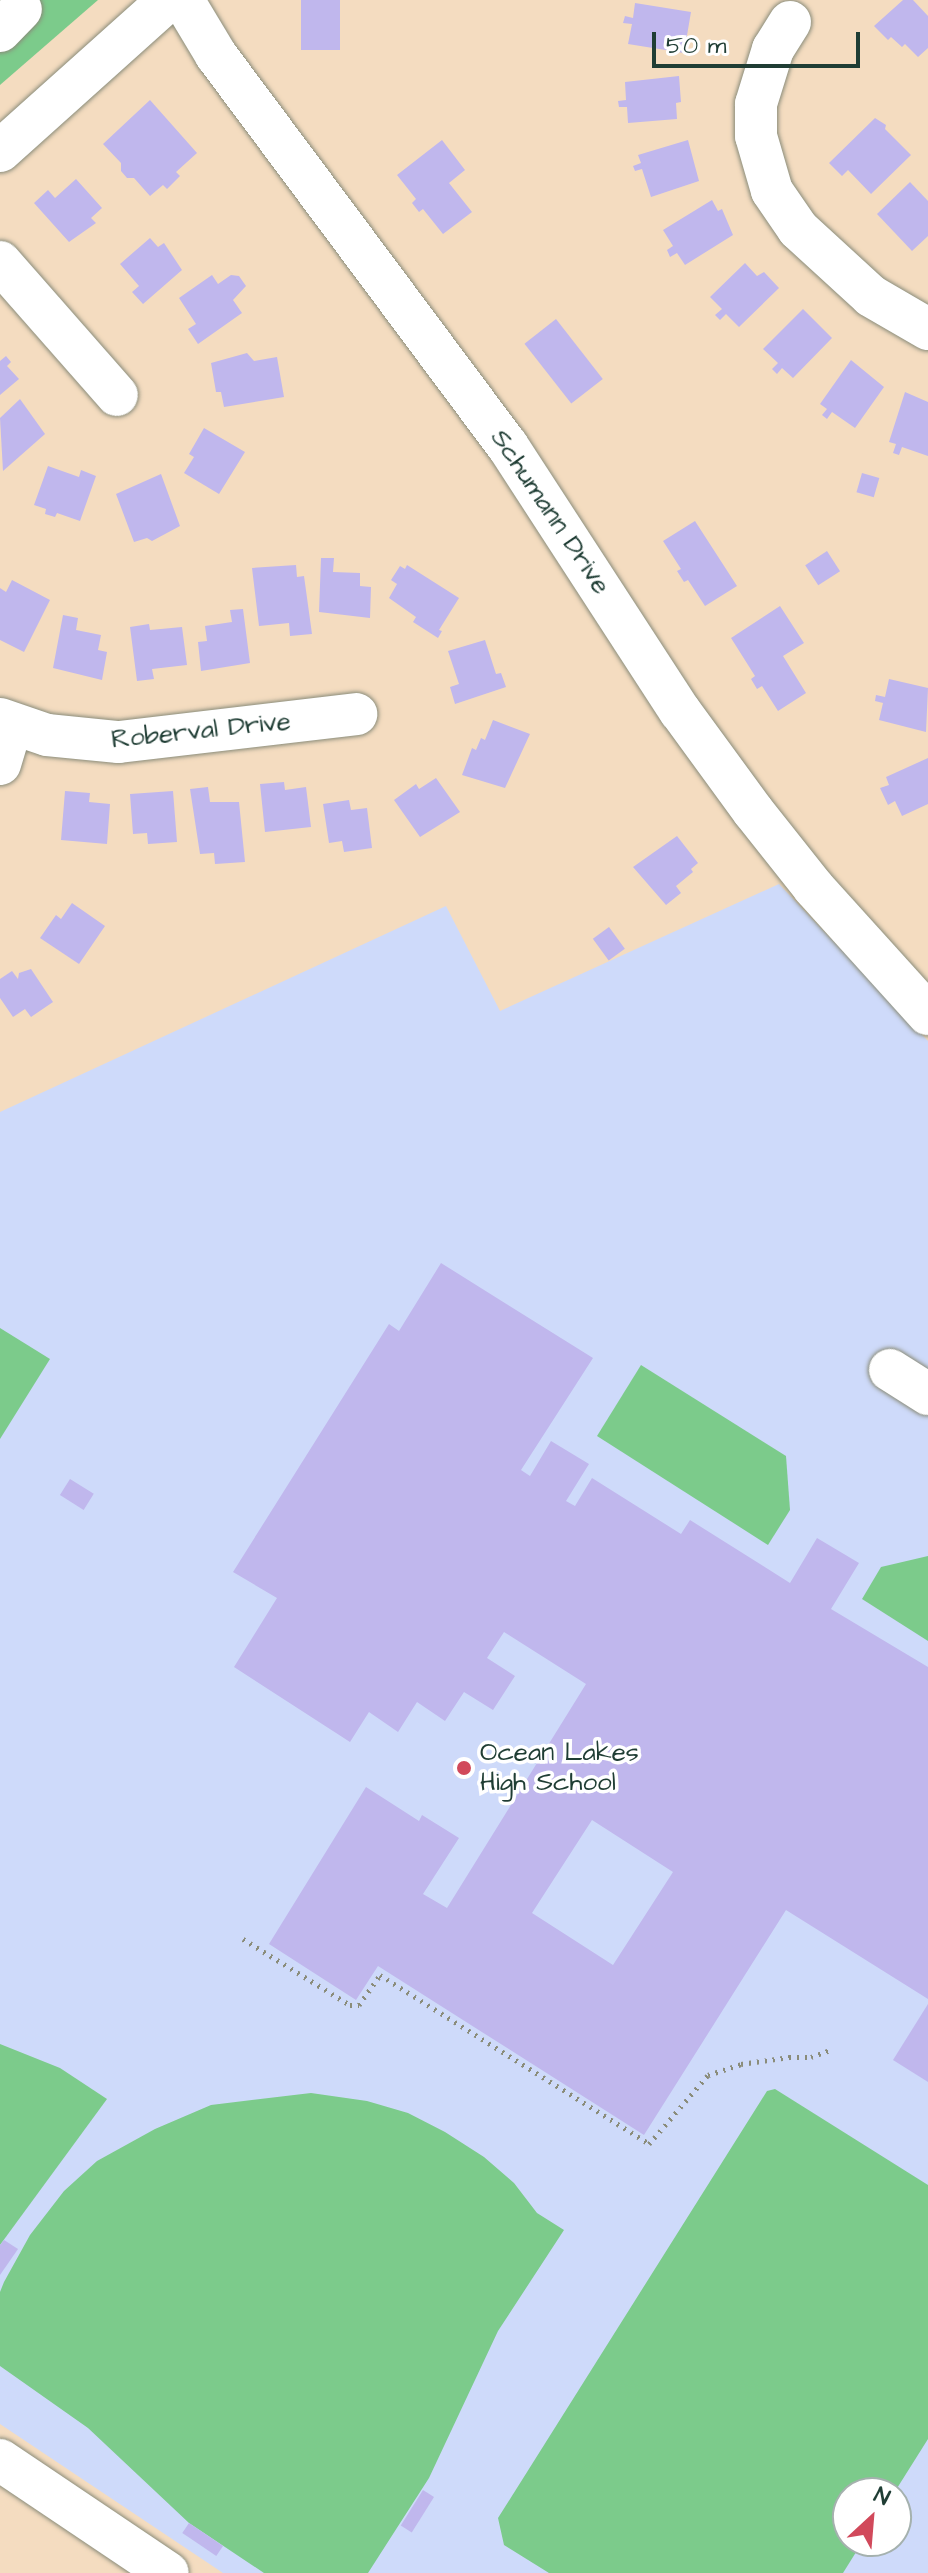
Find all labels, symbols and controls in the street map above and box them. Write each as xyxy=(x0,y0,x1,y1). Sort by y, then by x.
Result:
scale bar xyxy=(656,16,864,66)
text: 50 m xyxy=(666,29,726,63)
street label: Schumann Drive xyxy=(483,424,617,600)
street label: Roberval Drive xyxy=(110,706,292,756)
place label: Ocean Lakes High School xyxy=(480,1737,639,1798)
marker: Ocean Lakes High School xyxy=(455,1759,473,1777)
north arrow xyxy=(832,2477,912,2557)
text: N xyxy=(869,2480,895,2514)

